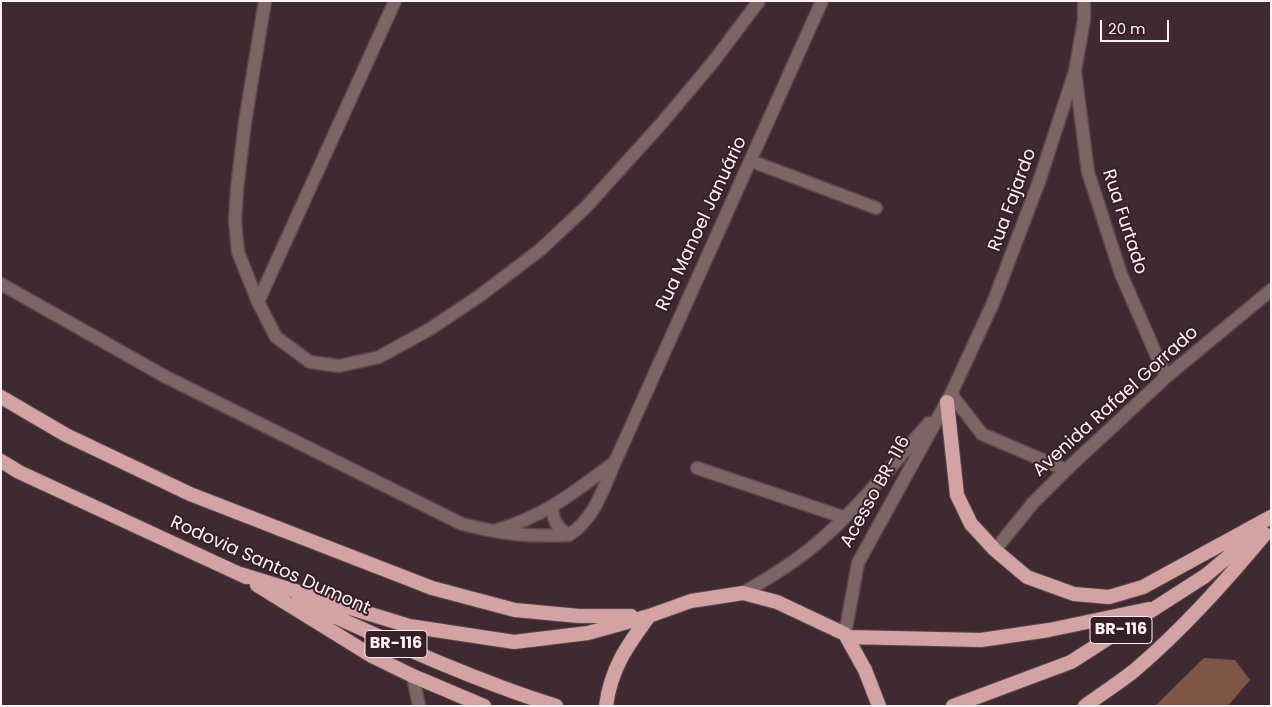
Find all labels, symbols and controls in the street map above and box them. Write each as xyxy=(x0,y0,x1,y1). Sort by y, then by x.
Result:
scale bar xyxy=(1102,10,1171,42)
text: 20 m xyxy=(1108,18,1146,39)
street label: Rua Manoel Januário xyxy=(652,133,752,315)
street label: Rua Fajardo xyxy=(984,146,1042,254)
street label: Rua Furtado xyxy=(1097,167,1151,277)
street label: Avenida Rafael Gorrado xyxy=(1029,322,1203,482)
street label: Acesso BR-116 xyxy=(836,432,916,552)
street label: Rodovia Santos Dumont xyxy=(167,512,373,620)
road number: BR-116 xyxy=(1090,616,1152,644)
road number: BR-116 xyxy=(365,630,427,658)

